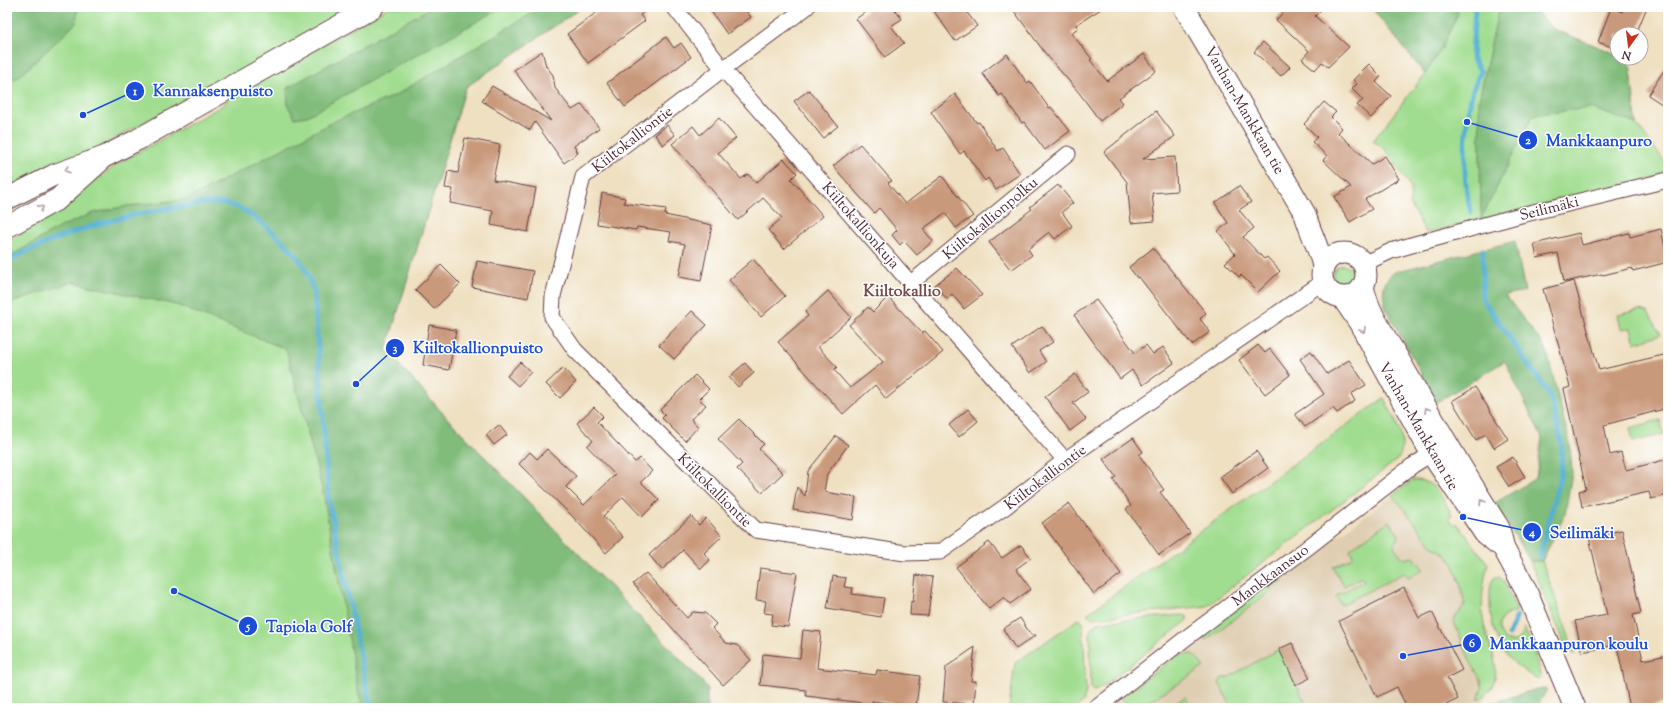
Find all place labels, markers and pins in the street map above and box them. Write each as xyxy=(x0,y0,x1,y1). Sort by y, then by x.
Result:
callout: Kannaksenpuisto xyxy=(125,77,281,105)
callout: Mankkaanpuro xyxy=(1518,126,1659,154)
callout: Kiiltokallionpuisto xyxy=(385,334,551,362)
callout: Seilimäki xyxy=(1522,518,1622,546)
callout: Tapiola Golf xyxy=(238,612,360,640)
callout: Mankkaanpuron koulu xyxy=(1462,629,1657,657)

